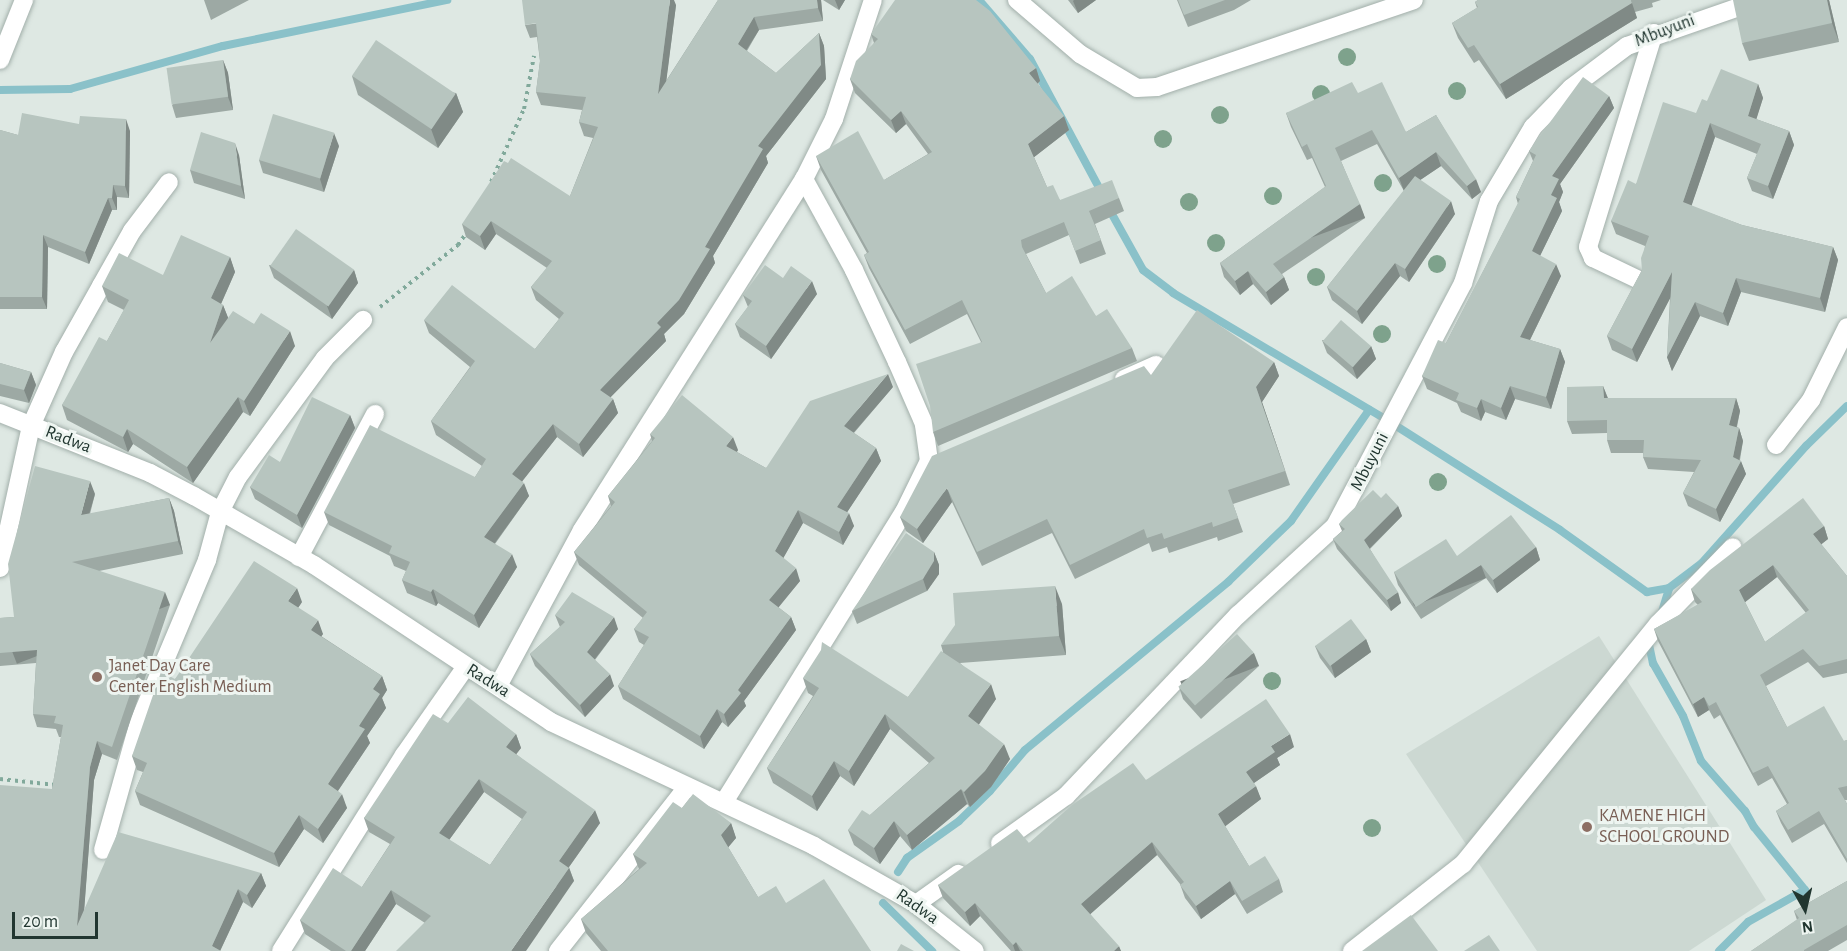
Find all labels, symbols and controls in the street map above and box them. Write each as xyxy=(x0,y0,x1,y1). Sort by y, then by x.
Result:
street label: Mbuyuni xyxy=(1632,10,1698,52)
street label: Radwa xyxy=(42,421,94,459)
street label: Mbuyuni xyxy=(1346,429,1394,495)
place label: Janet Day Care Center English Medium xyxy=(109,656,272,698)
street label: Radwa xyxy=(462,659,514,703)
marker: Janet Day Care Center English Medium xyxy=(90,670,104,684)
place label: KAMENE HIGH SCHOOL GROUND xyxy=(1599,806,1729,848)
marker: KAMENE HIGH SCHOOL GROUND xyxy=(1580,820,1594,834)
north arrow xyxy=(1775,879,1835,939)
street label: Radwa xyxy=(891,885,943,929)
scale bar xyxy=(15,900,100,938)
text: 20 m xyxy=(23,913,58,931)
text: N xyxy=(1801,918,1814,936)

